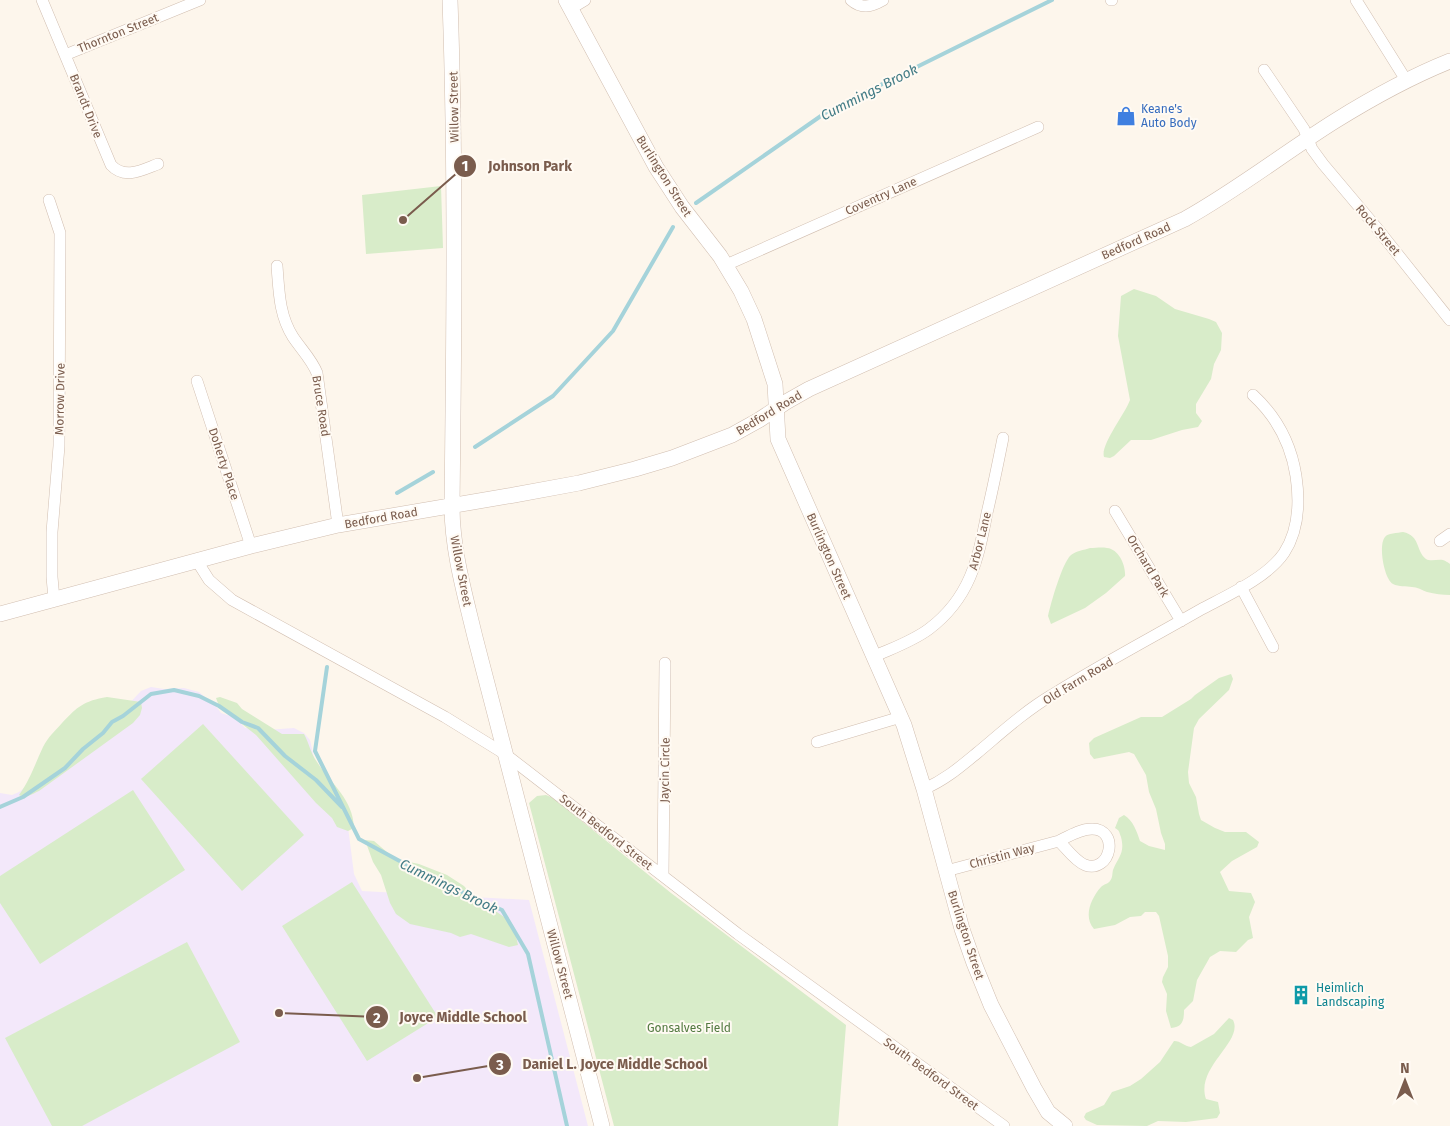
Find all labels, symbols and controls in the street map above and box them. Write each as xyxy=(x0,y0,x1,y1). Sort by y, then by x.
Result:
street label: Thornton Street xyxy=(76,10,161,56)
water label: Cummings Brook xyxy=(818,60,921,124)
street label: Willow Street xyxy=(446,70,462,143)
street label: Brandt Drive xyxy=(67,72,105,140)
place label: Keane's Auto Body xyxy=(1141,102,1197,130)
shop icon: Keane's Auto Body xyxy=(1115,105,1137,127)
street label: Burlington Street xyxy=(633,133,695,220)
callout: Johnson Park xyxy=(453,152,582,181)
text: 1 xyxy=(462,157,468,175)
text: Johnson Park xyxy=(487,158,572,175)
street label: Coventry Lane xyxy=(843,174,919,218)
street label: Rock Street xyxy=(1353,202,1404,259)
street label: Bedford Road xyxy=(1099,220,1173,262)
street label: Morrow Drive xyxy=(52,363,68,435)
street label: Bruce Road xyxy=(309,374,333,438)
street label: Bedford Road xyxy=(734,388,804,438)
street label: Doherty Place xyxy=(206,426,242,502)
street label: Bedford Road xyxy=(343,505,419,531)
street label: Arbor Lane xyxy=(966,510,994,572)
street label: Burlington Street xyxy=(804,511,855,602)
street label: Orchard Park xyxy=(1124,532,1172,600)
street label: Willow Street xyxy=(447,535,475,608)
street label: Old Farm Road xyxy=(1040,655,1116,707)
street label: Jaycin Circle xyxy=(657,737,673,803)
street label: South Bedford Street xyxy=(557,791,656,873)
street label: Christin Way xyxy=(968,841,1036,871)
water label: Cummings Brook xyxy=(397,855,501,918)
street label: Burlington Street xyxy=(945,889,987,982)
street label: Willow Street xyxy=(544,928,576,1001)
place label: Heimlich Landscaping xyxy=(1316,981,1385,1009)
building icon: Heimlich Landscaping xyxy=(1290,984,1312,1006)
callout: Joyce Middle School xyxy=(365,1003,537,1032)
text: 2 xyxy=(373,1009,381,1027)
text: Joyce Middle School xyxy=(398,1009,527,1026)
park label: Gonsalves Field xyxy=(647,1021,731,1035)
street label: South Bedford Street xyxy=(881,1035,982,1114)
callout: Daniel L. Joyce Middle School xyxy=(487,1050,717,1079)
text: 3 xyxy=(495,1056,504,1074)
text: Daniel L. Joyce Middle School xyxy=(522,1056,708,1073)
north arrow xyxy=(1380,1056,1430,1106)
text: N xyxy=(1400,1060,1410,1077)

